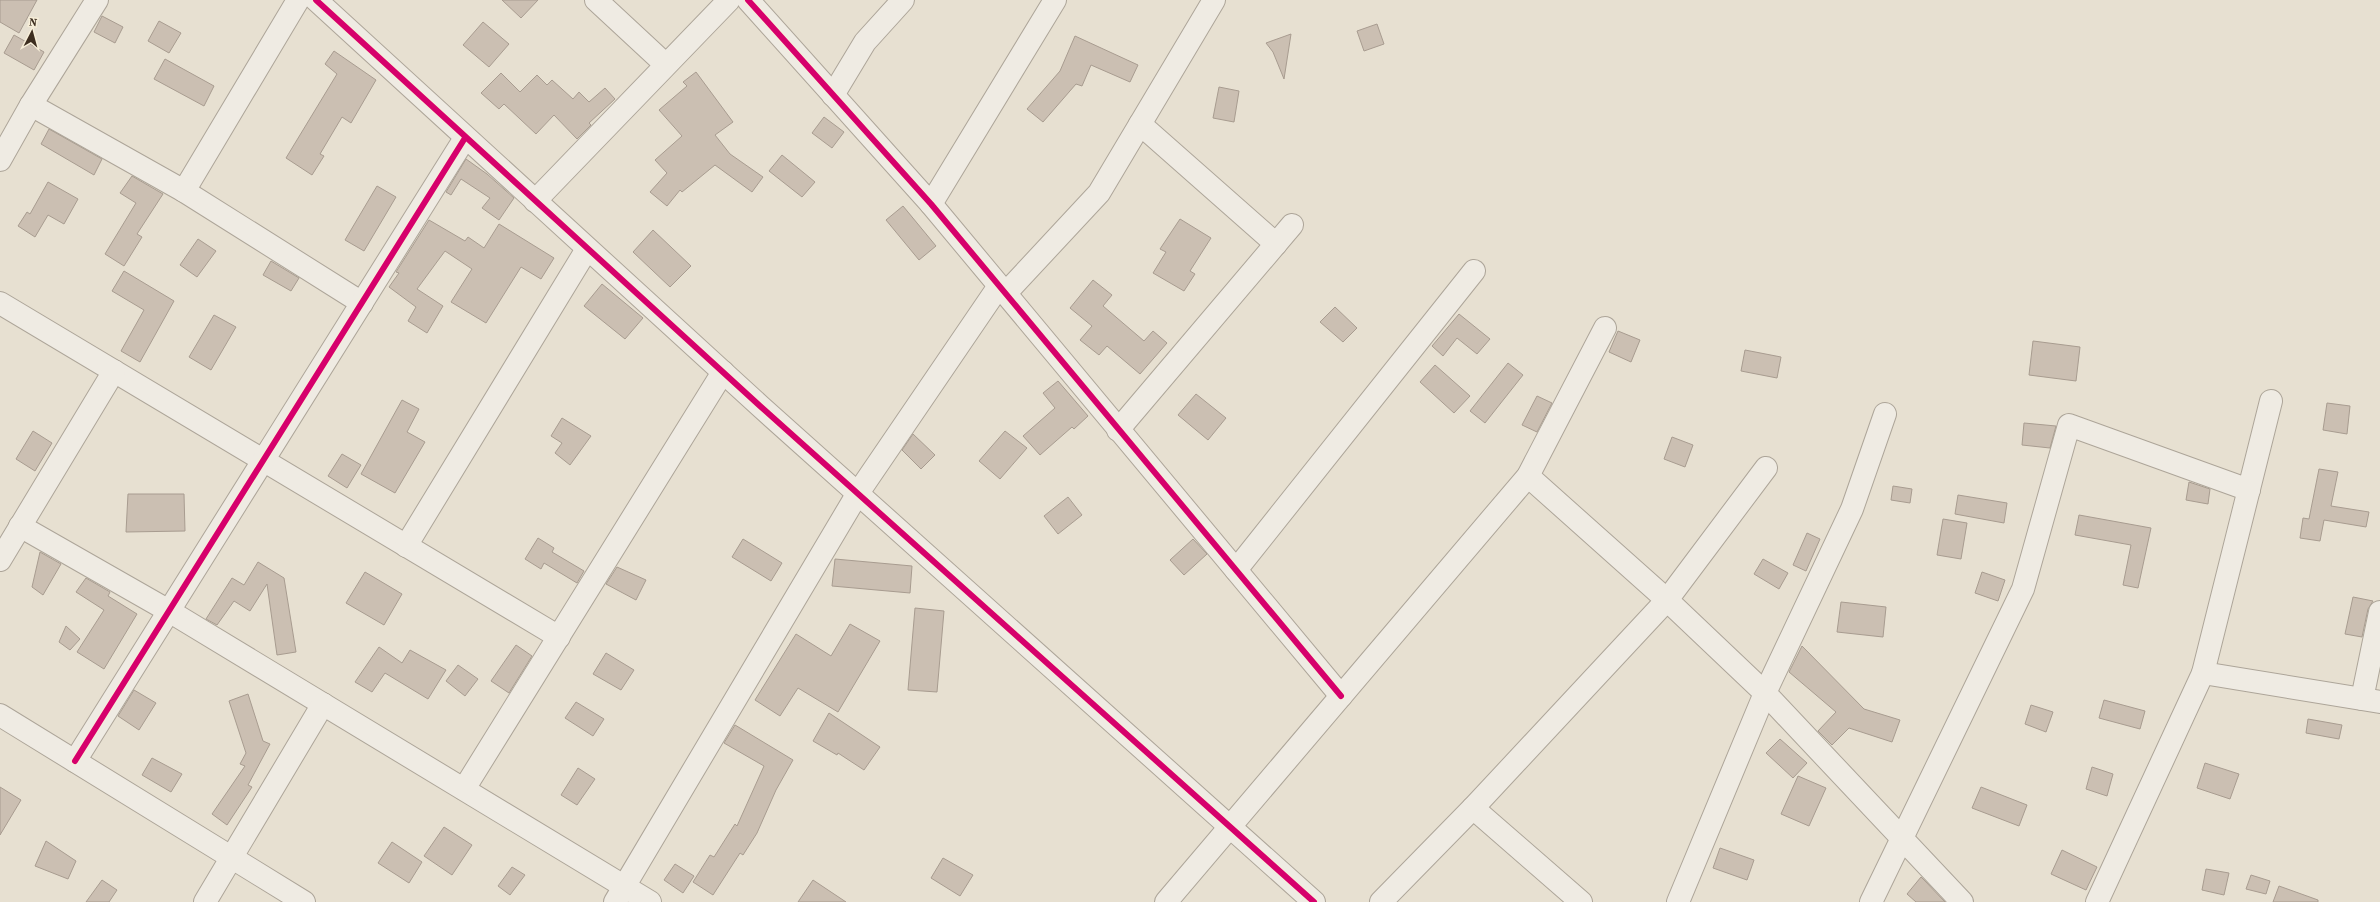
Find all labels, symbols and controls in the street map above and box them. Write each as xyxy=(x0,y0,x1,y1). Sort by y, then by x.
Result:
north arrow xyxy=(12,12,52,52)
text: N xyxy=(28,15,38,30)

